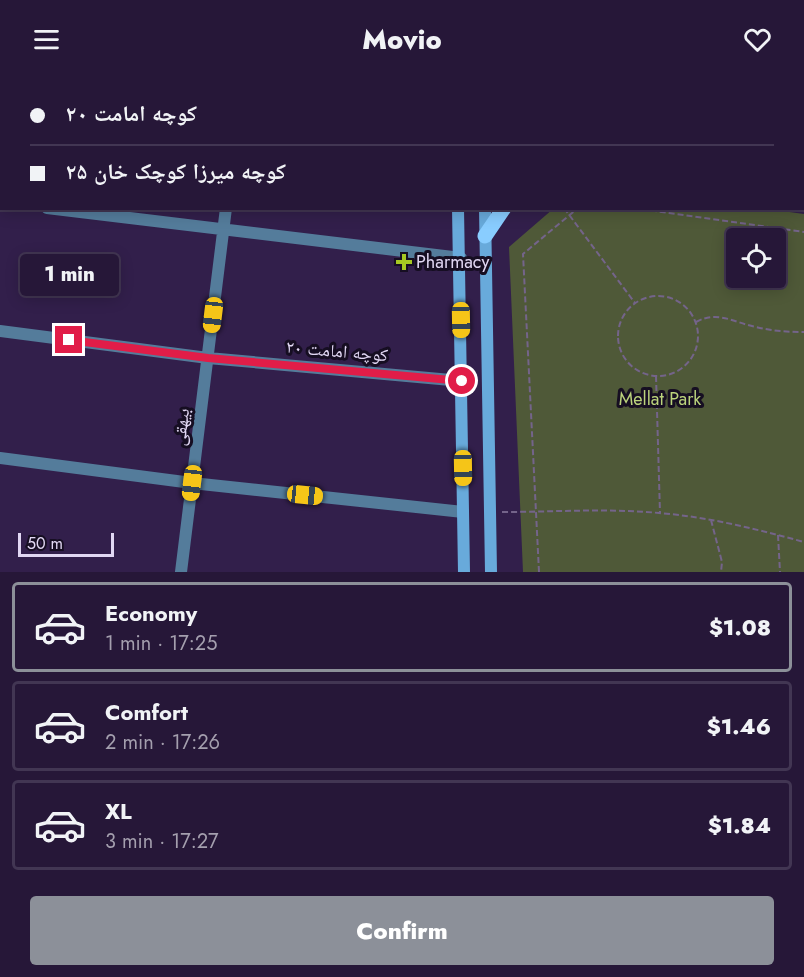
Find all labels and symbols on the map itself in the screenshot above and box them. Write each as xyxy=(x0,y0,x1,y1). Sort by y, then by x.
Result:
place label: Pharmacy xyxy=(416,249,489,275)
callout: 1 min xyxy=(20,253,118,295)
marker: Pharmacy xyxy=(397,255,411,269)
car xyxy=(202,296,224,334)
car xyxy=(452,302,470,338)
route end xyxy=(55,326,82,353)
street label: کوچه امامت ۲۰ xyxy=(285,334,390,368)
route start xyxy=(448,367,475,394)
park label: Mellat Park xyxy=(619,386,701,412)
street label: بیهقی xyxy=(166,407,196,447)
car xyxy=(454,450,472,486)
car xyxy=(181,464,203,502)
car xyxy=(286,484,324,506)
scale bar xyxy=(18,530,114,558)

